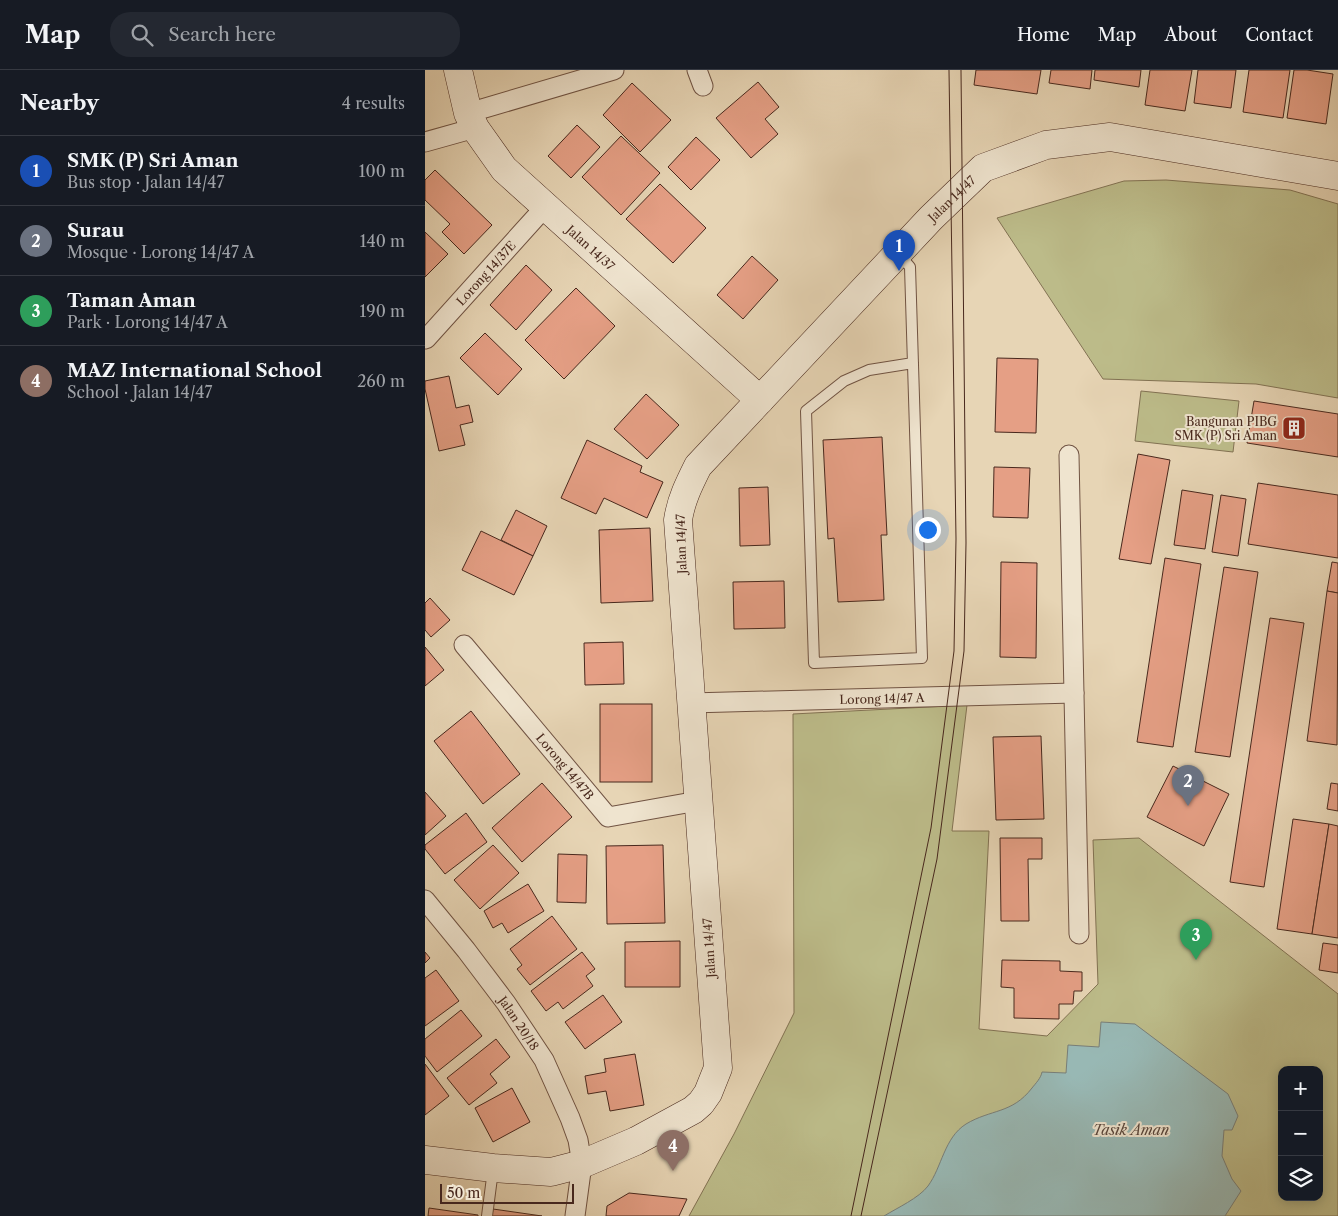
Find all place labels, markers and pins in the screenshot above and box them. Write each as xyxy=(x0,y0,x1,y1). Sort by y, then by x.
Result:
pin: 1 xyxy=(883,230,915,271)
place label: Bangunan PIBG SMK (P) Sri Aman xyxy=(1175,414,1277,443)
building icon: Bangunan PIBG SMK (P) Sri Aman xyxy=(1281,415,1307,441)
pin: 2 xyxy=(1172,765,1204,806)
pin: 3 xyxy=(1180,919,1212,960)
pin: 4 xyxy=(657,1130,689,1171)

